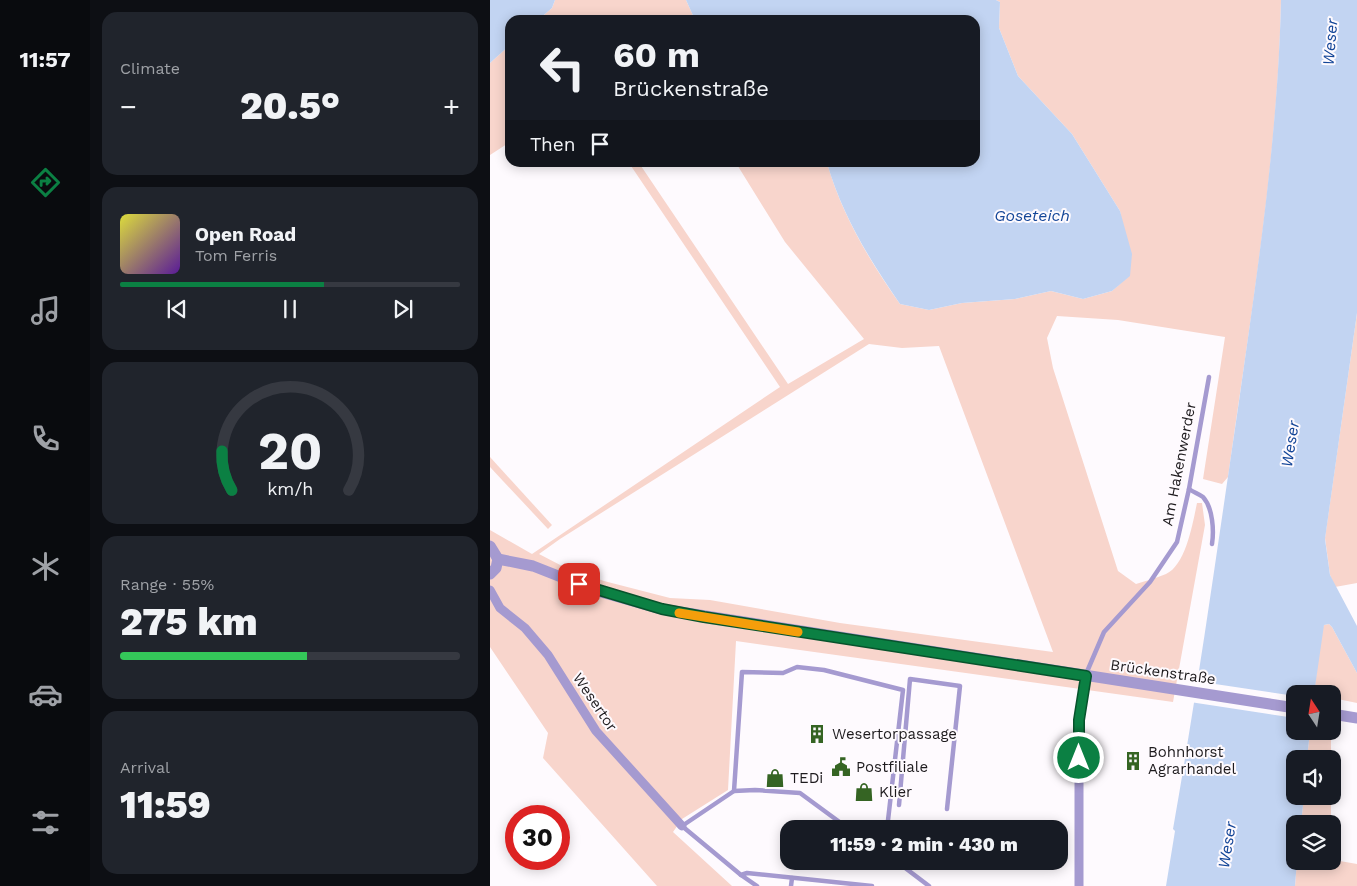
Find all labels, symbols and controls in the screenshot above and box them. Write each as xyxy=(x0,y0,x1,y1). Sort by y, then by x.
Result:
water label: Weser xyxy=(1318,17,1342,66)
text: 60 m xyxy=(613,34,700,76)
icon: left xyxy=(530,35,595,100)
text: 11:57 xyxy=(19,47,71,72)
text: Climate xyxy=(120,59,180,78)
text: Brückenstraße xyxy=(613,76,769,101)
text: 20.5° xyxy=(240,84,340,128)
text: − xyxy=(120,90,137,123)
text: + xyxy=(443,90,460,123)
icon: arrive xyxy=(586,130,614,158)
text: Then xyxy=(530,133,576,156)
icon: directions xyxy=(28,165,63,200)
water label: Goseteich xyxy=(994,206,1070,225)
text: Open Road xyxy=(195,223,296,246)
text: Tom Ferris xyxy=(195,246,277,265)
icon: music xyxy=(28,293,63,328)
icon: previous xyxy=(163,295,191,323)
icon: pause xyxy=(276,295,304,323)
icon: next xyxy=(389,295,417,323)
street label: Am Hakenwerder xyxy=(1158,401,1200,527)
water label: Weser xyxy=(1277,418,1303,469)
icon: phone xyxy=(28,421,63,456)
text: 20 xyxy=(258,421,322,482)
text: km/h xyxy=(267,478,313,499)
icon: climate xyxy=(28,549,63,584)
pin xyxy=(558,563,600,605)
icon: arrive xyxy=(565,570,593,598)
text: Range · 55% xyxy=(120,575,214,594)
text: 275 km xyxy=(120,600,258,644)
street label: Brückenstraße xyxy=(1109,656,1217,688)
street label: Wesertor xyxy=(569,670,621,734)
icon: car xyxy=(28,677,63,712)
north arrow xyxy=(1286,685,1341,740)
map controls xyxy=(1286,685,1341,870)
building icon: Wesertorpassage xyxy=(806,723,828,745)
place label: Wesertorpassage xyxy=(832,725,957,743)
position arrow xyxy=(1052,731,1104,783)
place label: Bohnhorst Agrarhandel xyxy=(1148,743,1237,778)
building icon: Bohnhorst Agrarhandel xyxy=(1122,750,1144,772)
button: sound xyxy=(1286,750,1341,805)
public building icon: Postfiliale xyxy=(830,756,852,778)
text: Arrival xyxy=(120,758,170,777)
place label: Postfiliale xyxy=(856,758,928,776)
shop icon: TEDi xyxy=(764,767,786,789)
place label: TEDi xyxy=(790,769,823,787)
shop icon: Klier xyxy=(853,781,875,803)
text: 11:59 xyxy=(120,783,211,827)
place label: Klier xyxy=(879,783,912,801)
icon: filters xyxy=(28,805,63,840)
speed limit sign: 30 xyxy=(505,805,570,870)
button: layers xyxy=(1286,815,1341,870)
water label: Weser xyxy=(1214,819,1240,870)
text: 11:59 · 2 min · 430 m xyxy=(830,833,1018,856)

